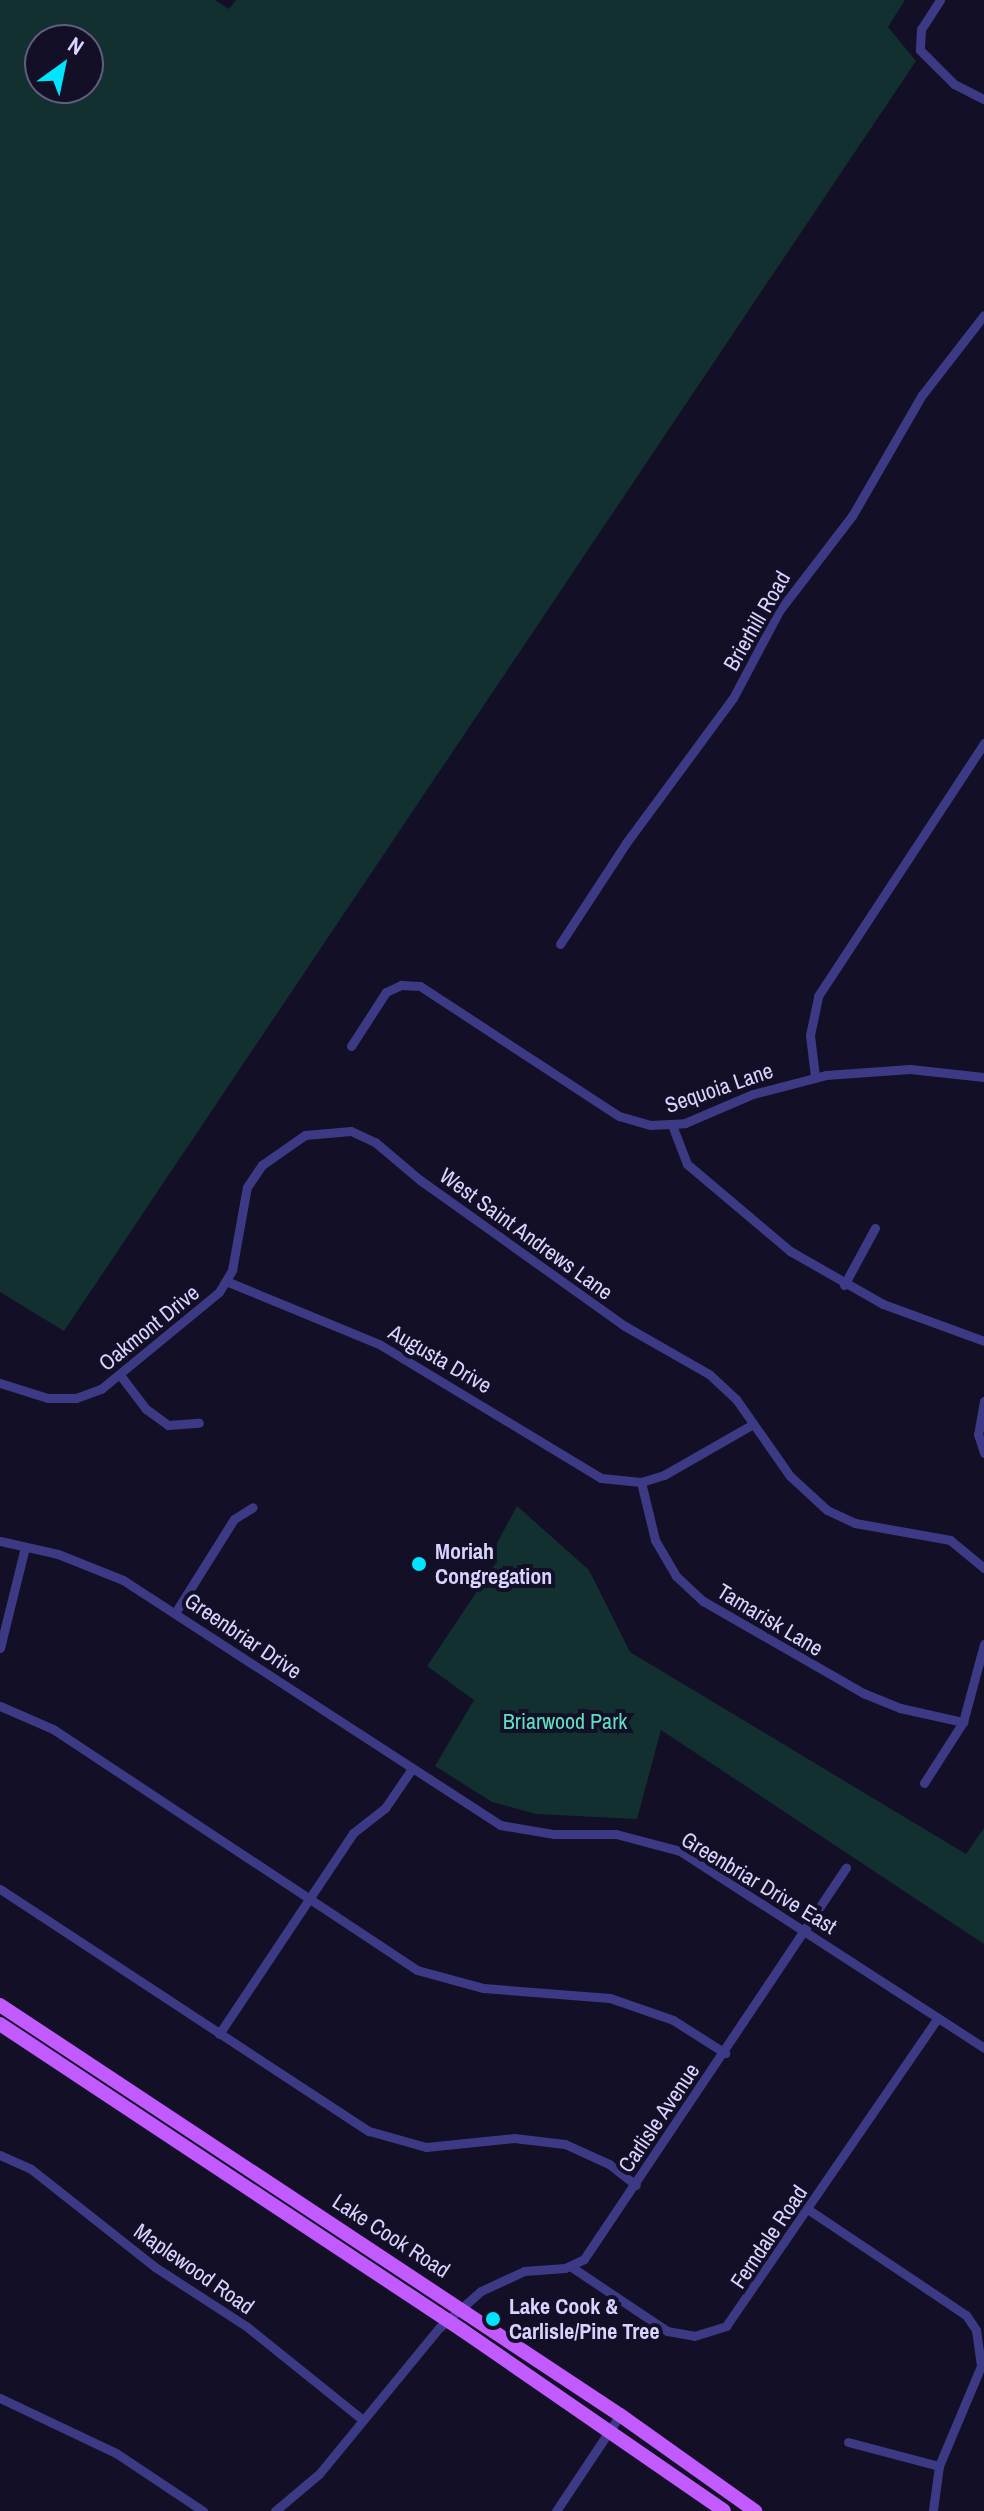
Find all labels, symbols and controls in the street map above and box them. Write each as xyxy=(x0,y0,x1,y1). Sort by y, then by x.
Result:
north arrow xyxy=(24,24,104,104)
text: N xyxy=(62,29,90,62)
street label: Brierhill Road xyxy=(718,567,796,675)
street label: Sequoia Lane xyxy=(662,1057,776,1119)
street label: West Saint Andrews Lane xyxy=(434,1162,618,1306)
street label: Oakmont Drive xyxy=(94,1280,204,1376)
street label: Augusta Drive xyxy=(384,1319,496,1399)
place label: Moriah Congregation xyxy=(435,1538,552,1590)
marker: Moriah Congregation xyxy=(410,1555,428,1573)
street label: Tamarisk Lane xyxy=(712,1578,828,1662)
street label: Greenbriar Drive xyxy=(180,1587,306,1685)
park label: Briarwood Park xyxy=(503,1709,627,1735)
street label: Greenbriar Drive East xyxy=(677,1826,841,1940)
street label: Carlisle Avenue xyxy=(613,2058,705,2178)
street label: Ferndale Road xyxy=(725,2181,813,2293)
street label: Lake Cook Road xyxy=(327,2188,455,2284)
street label: Maplewood Road xyxy=(129,2218,259,2320)
place label: Lake Cook & Carlisle/Pine Tree xyxy=(509,2293,659,2344)
marker: Lake Cook & Carlisle/Pine Tree xyxy=(484,2310,502,2328)

